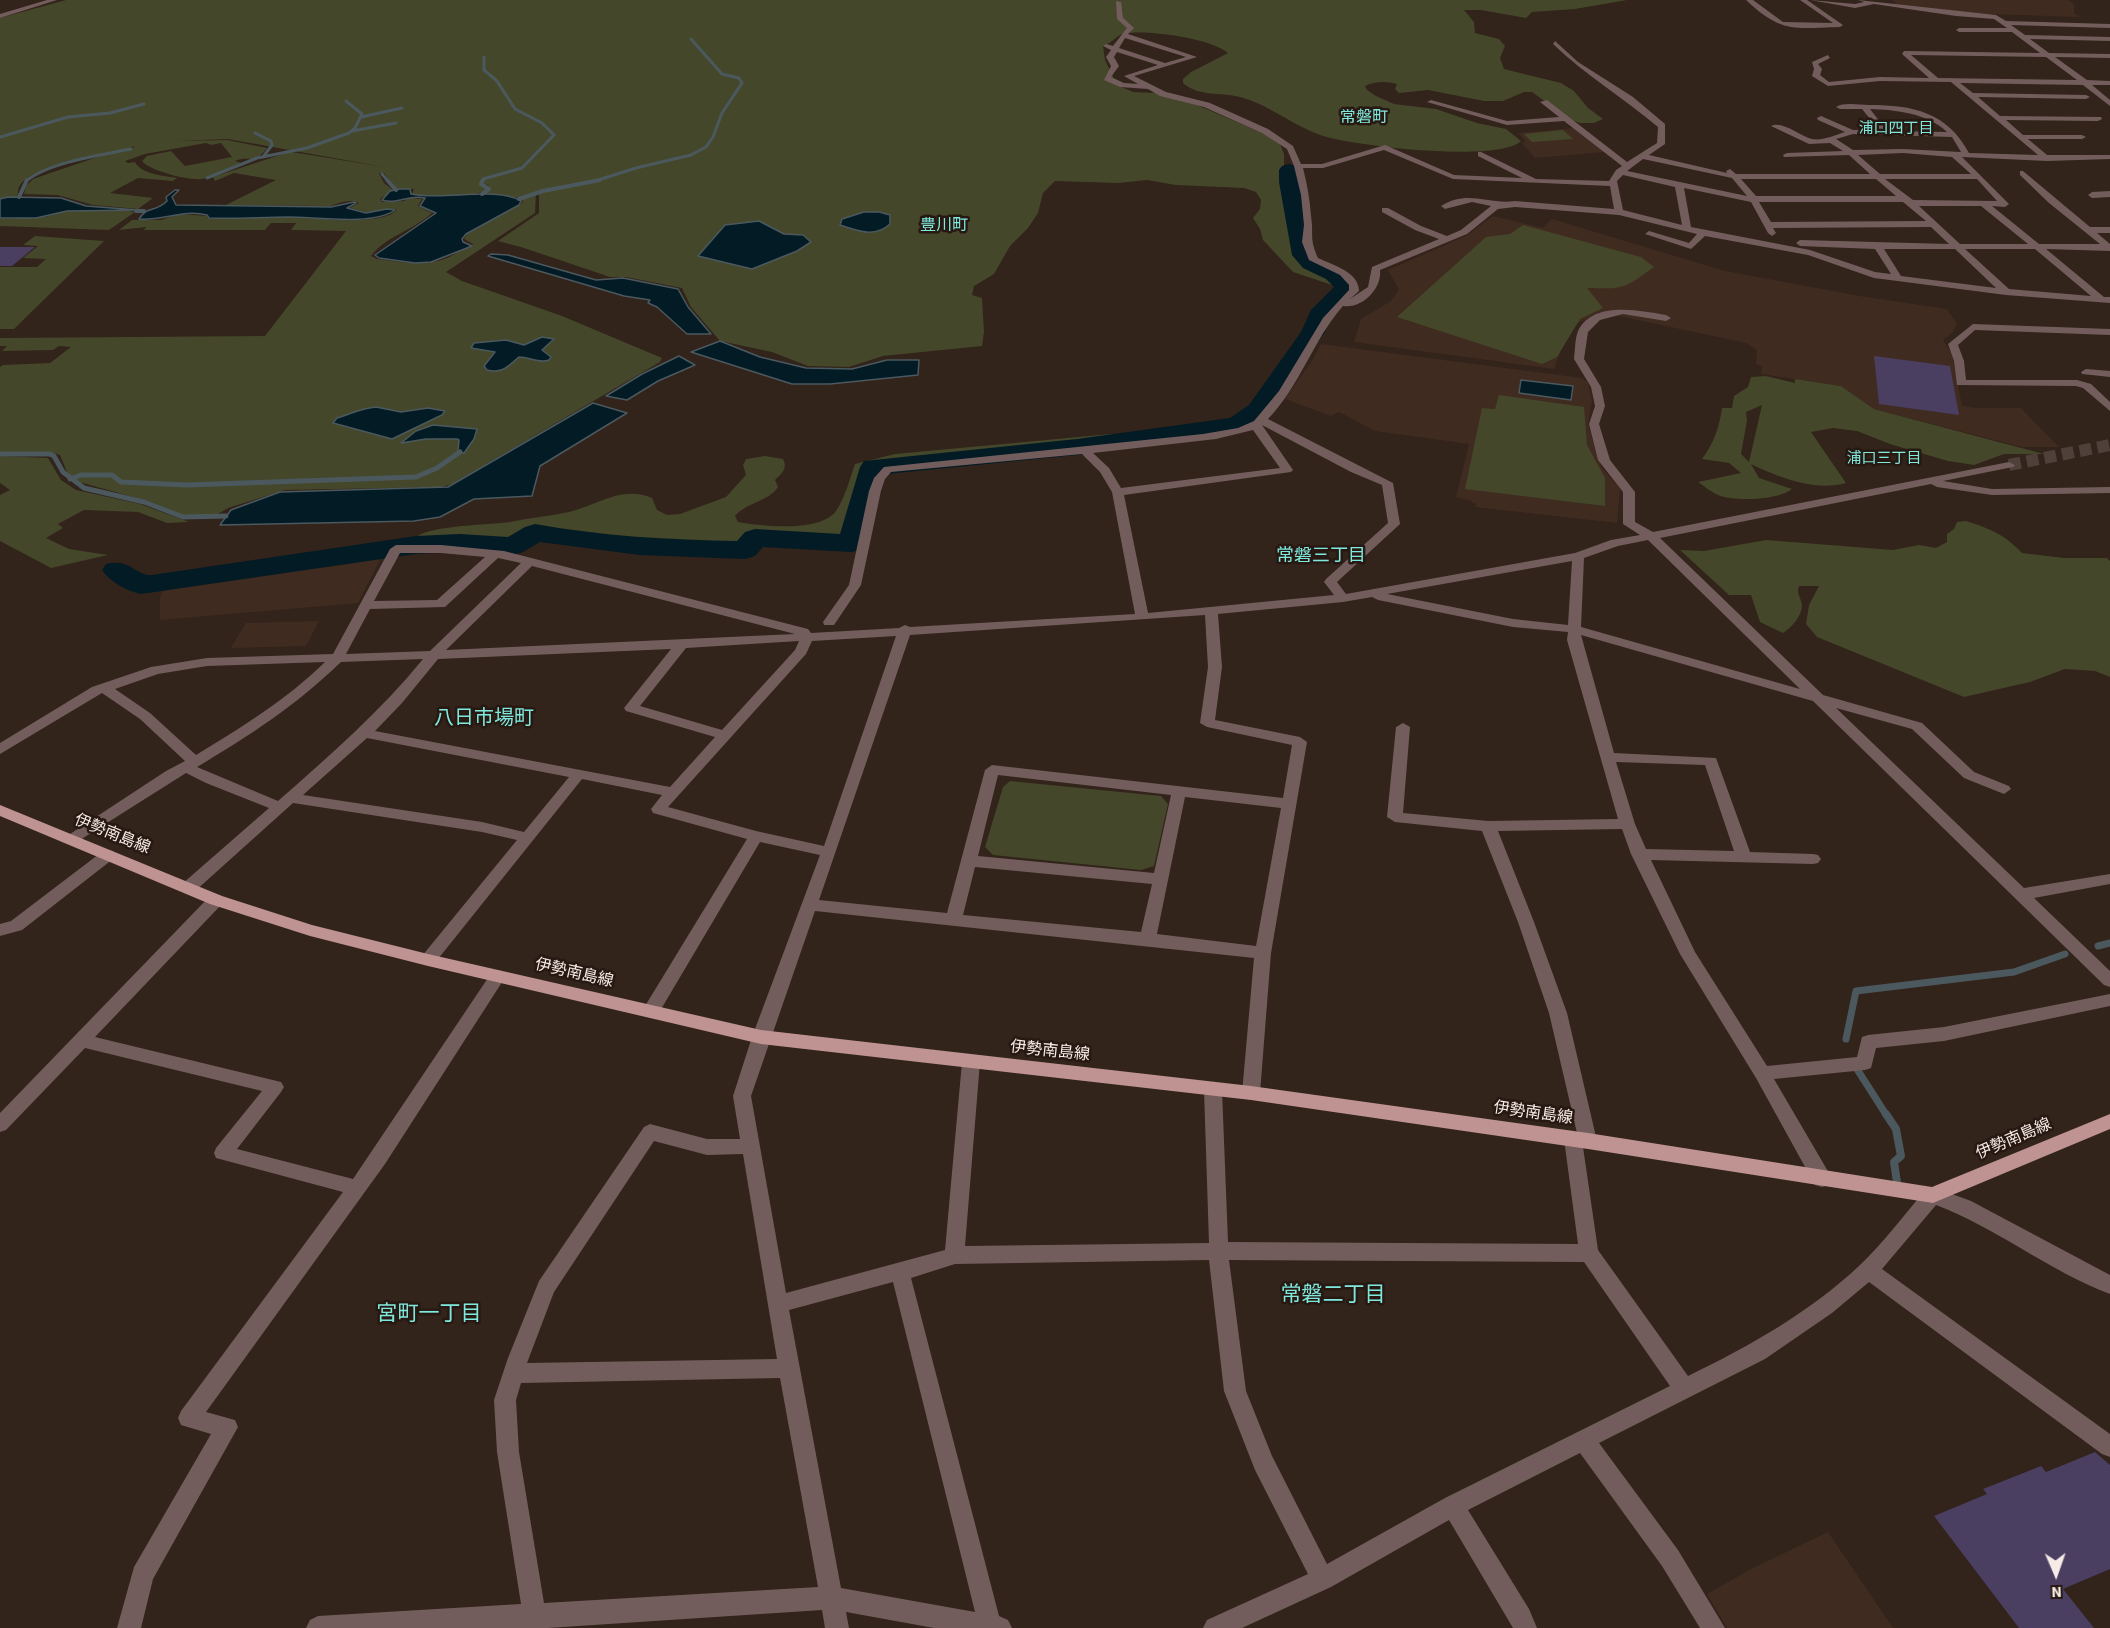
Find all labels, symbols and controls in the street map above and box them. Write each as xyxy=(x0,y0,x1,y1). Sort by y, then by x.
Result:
district label: 常磐町 xyxy=(1340,108,1388,128)
district label: 浦口四丁目 xyxy=(1859,121,1933,139)
district label: 豊川町 xyxy=(920,216,968,236)
district label: 浦口三丁目 xyxy=(1847,451,1921,469)
district label: 常磐三丁目 xyxy=(1276,546,1366,568)
district label: 八日市場町 xyxy=(434,708,534,732)
street label: 伊勢南島線 xyxy=(71,811,153,859)
street label: 伊勢南島線 xyxy=(533,956,615,992)
street label: 伊勢南島線 xyxy=(1009,1038,1091,1066)
street label: 伊勢南島線 xyxy=(1492,1099,1574,1129)
street label: 伊勢南島線 xyxy=(1973,1116,2055,1164)
district label: 常磐二丁目 xyxy=(1281,1283,1385,1309)
district label: 宮町一丁目 xyxy=(377,1302,481,1328)
north arrow xyxy=(2026,1544,2086,1604)
text: N xyxy=(2051,1581,2062,1603)

